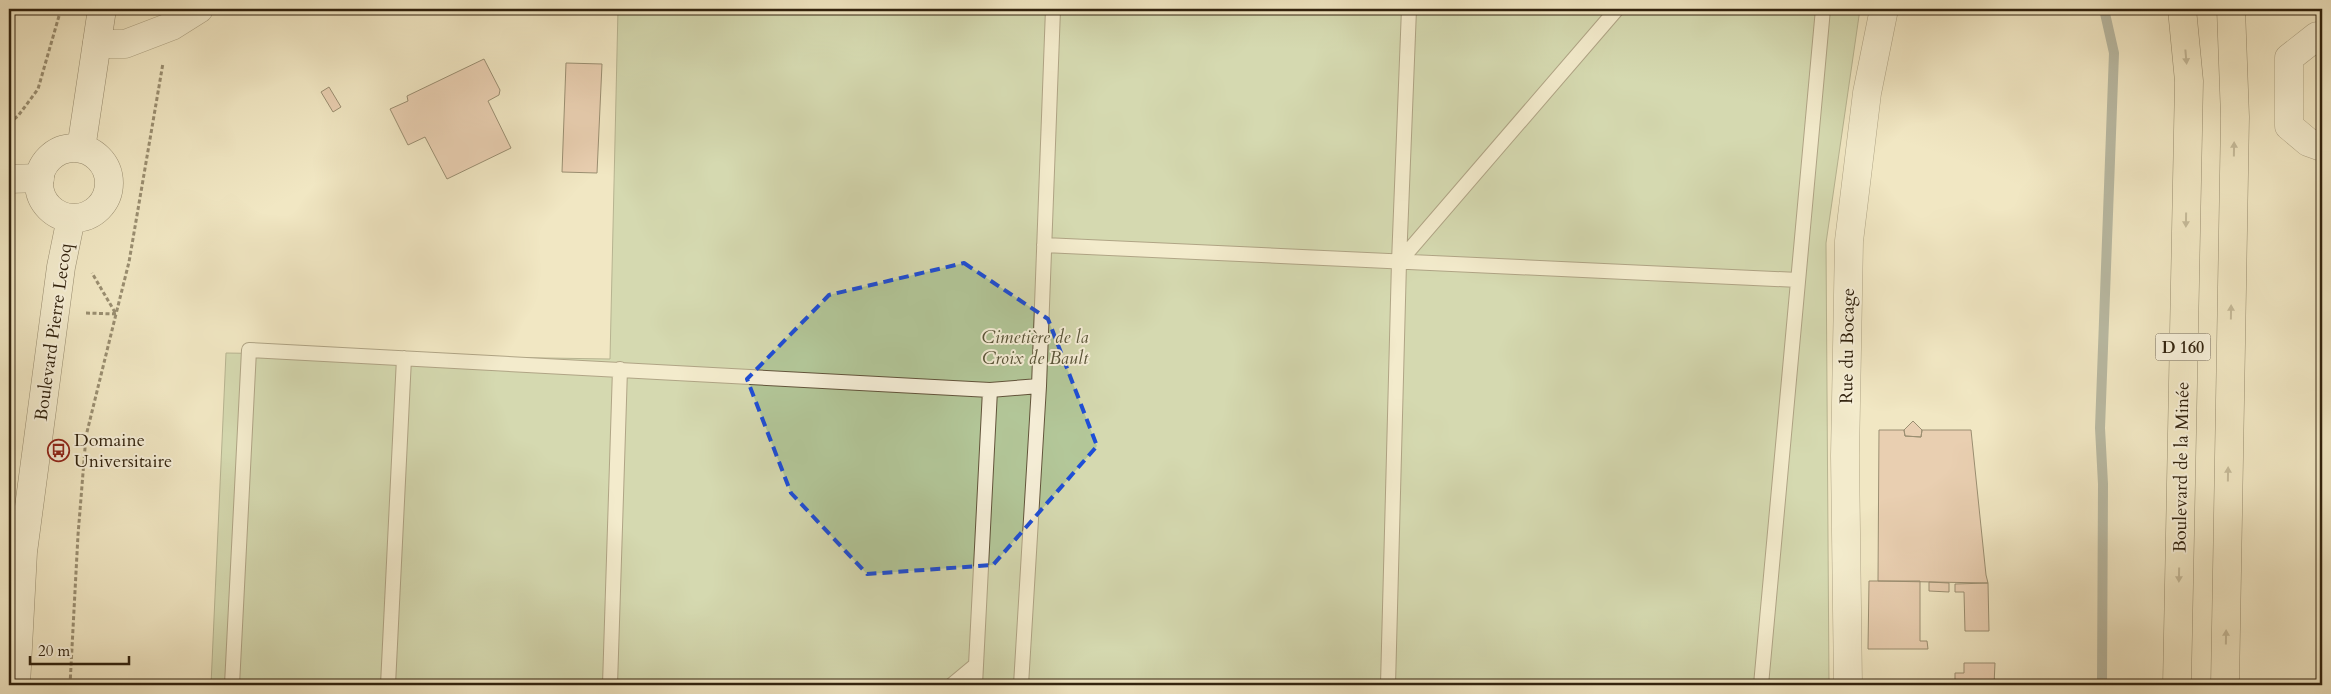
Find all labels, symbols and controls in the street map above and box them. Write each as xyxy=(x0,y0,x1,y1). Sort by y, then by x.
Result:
one-way arrow xyxy=(2182,50,2190,66)
one-way arrow xyxy=(2230,141,2238,157)
one-way arrow xyxy=(2182,212,2190,228)
street label: Boulevard Pierre Lecoq xyxy=(29,241,78,423)
street label: Rue du Bocage xyxy=(1834,288,1861,404)
one-way arrow xyxy=(2227,303,2235,319)
park label: Cimetière de la Croix de Bault xyxy=(982,325,1089,371)
road number: D 160 xyxy=(2156,334,2210,361)
street label: Boulevard de la Minée xyxy=(2168,381,2195,553)
place label: Domaine Universitaire xyxy=(74,428,172,474)
bus stop icon: Domaine Universitaire xyxy=(46,438,70,462)
one-way arrow xyxy=(2225,466,2233,482)
one-way arrow xyxy=(2175,567,2183,583)
one-way arrow xyxy=(2222,628,2230,644)
scale bar xyxy=(30,634,129,666)
text: 20 m xyxy=(38,641,70,661)

